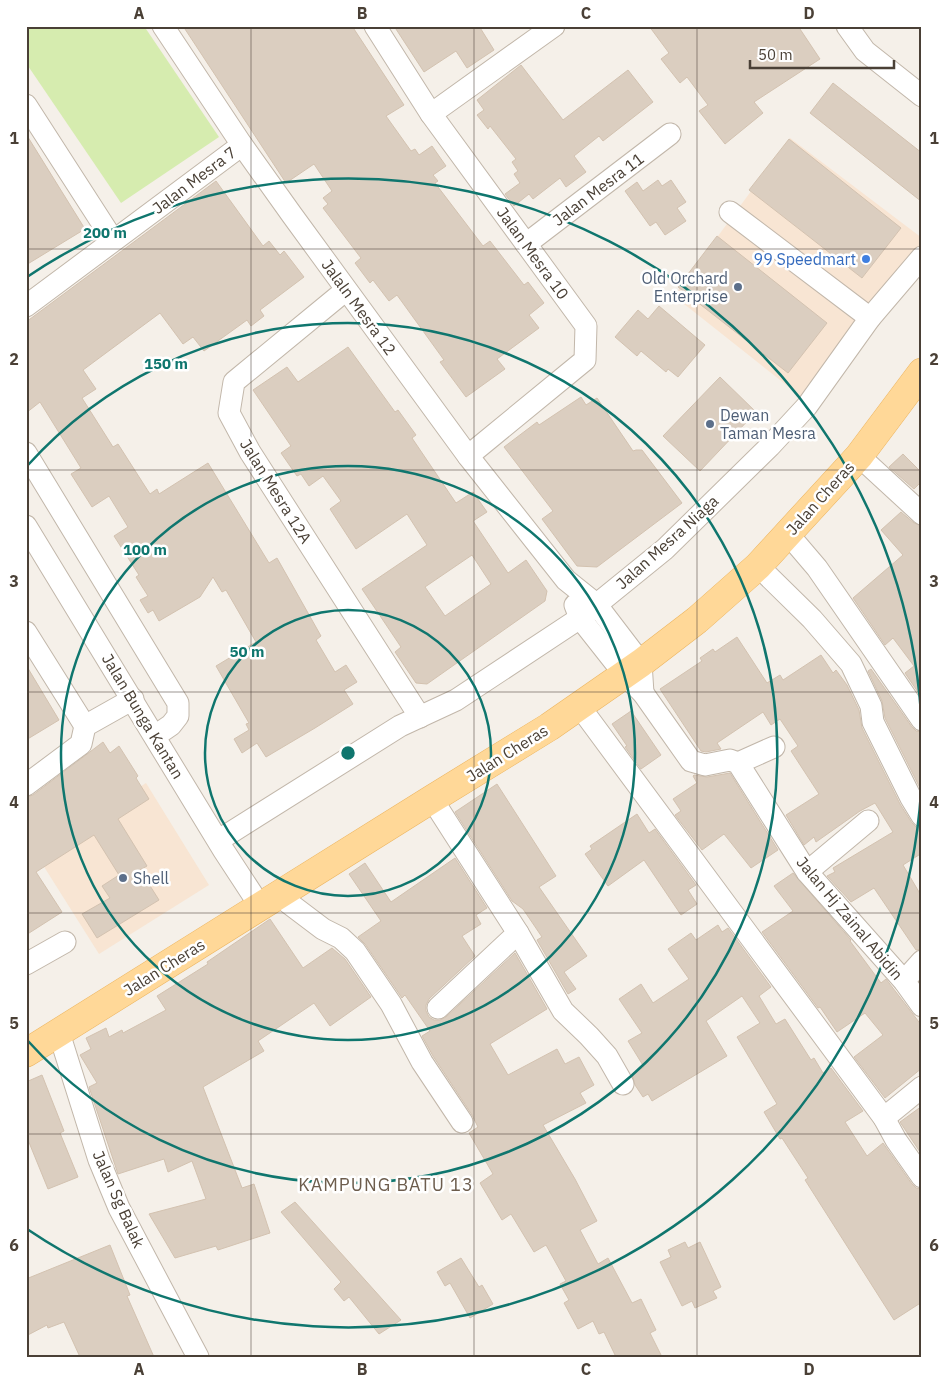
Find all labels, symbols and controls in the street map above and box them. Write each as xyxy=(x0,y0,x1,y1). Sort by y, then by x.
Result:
text: A xyxy=(134,3,145,23)
text: B xyxy=(357,3,368,23)
text: C xyxy=(581,3,591,23)
text: D xyxy=(803,3,815,23)
scale bar xyxy=(750,38,894,70)
text: 50 m xyxy=(758,45,793,64)
text: 1 xyxy=(9,128,19,148)
text: 1 xyxy=(929,128,939,148)
street label: Jalan Mesra 7 xyxy=(148,142,240,218)
street label: Jalan Mesra 11 xyxy=(548,148,648,230)
street label: Jalan Mesra 10 xyxy=(493,203,573,303)
text: 200 m xyxy=(83,223,127,242)
place label: 99 Speedmart xyxy=(754,249,856,269)
marker: 99 Speedmart xyxy=(860,253,872,265)
street label: Jalaln Mesra 12 xyxy=(317,255,401,359)
place label: Old Orchard Enterprise xyxy=(641,268,728,306)
marker: Old Orchard Enterprise xyxy=(732,281,744,293)
text: 2 xyxy=(9,349,19,369)
text: 2 xyxy=(929,349,939,369)
text: 150 m xyxy=(144,354,188,373)
place label: Dewan Taman Mesra xyxy=(720,405,816,443)
marker: Dewan Taman Mesra xyxy=(704,418,716,430)
street label: Jalan Mesra 12A xyxy=(236,435,316,547)
street label: Jalan Cheras xyxy=(782,457,858,539)
street label: Jalan Mesra Niaga xyxy=(612,490,723,593)
text: 100 m xyxy=(123,540,167,559)
text: 3 xyxy=(9,571,19,591)
text: 3 xyxy=(929,571,939,591)
text: 50 m xyxy=(230,642,264,661)
street label: Jalan Bunga Kantan xyxy=(98,650,188,782)
street label: Jalan Cheras xyxy=(463,720,551,786)
centre of rings xyxy=(339,744,357,762)
text: 4 xyxy=(9,792,19,812)
text: 4 xyxy=(929,792,939,812)
street label: Jalan Hj Zainal Abidin xyxy=(793,852,907,984)
place label: Shell xyxy=(133,868,169,888)
marker: Shell xyxy=(117,872,129,884)
street label: Jalan Cheras xyxy=(120,934,208,1000)
text: 5 xyxy=(9,1013,19,1033)
text: 5 xyxy=(929,1013,939,1033)
street label: Jalan Sg Balak xyxy=(89,1147,150,1251)
district label: KAMPUNG BATU 13 xyxy=(298,1173,474,1196)
text: 6 xyxy=(9,1235,19,1255)
text: 6 xyxy=(929,1235,939,1255)
text: A xyxy=(134,1359,145,1379)
text: B xyxy=(357,1359,368,1379)
text: C xyxy=(581,1359,591,1379)
text: D xyxy=(803,1359,815,1379)

